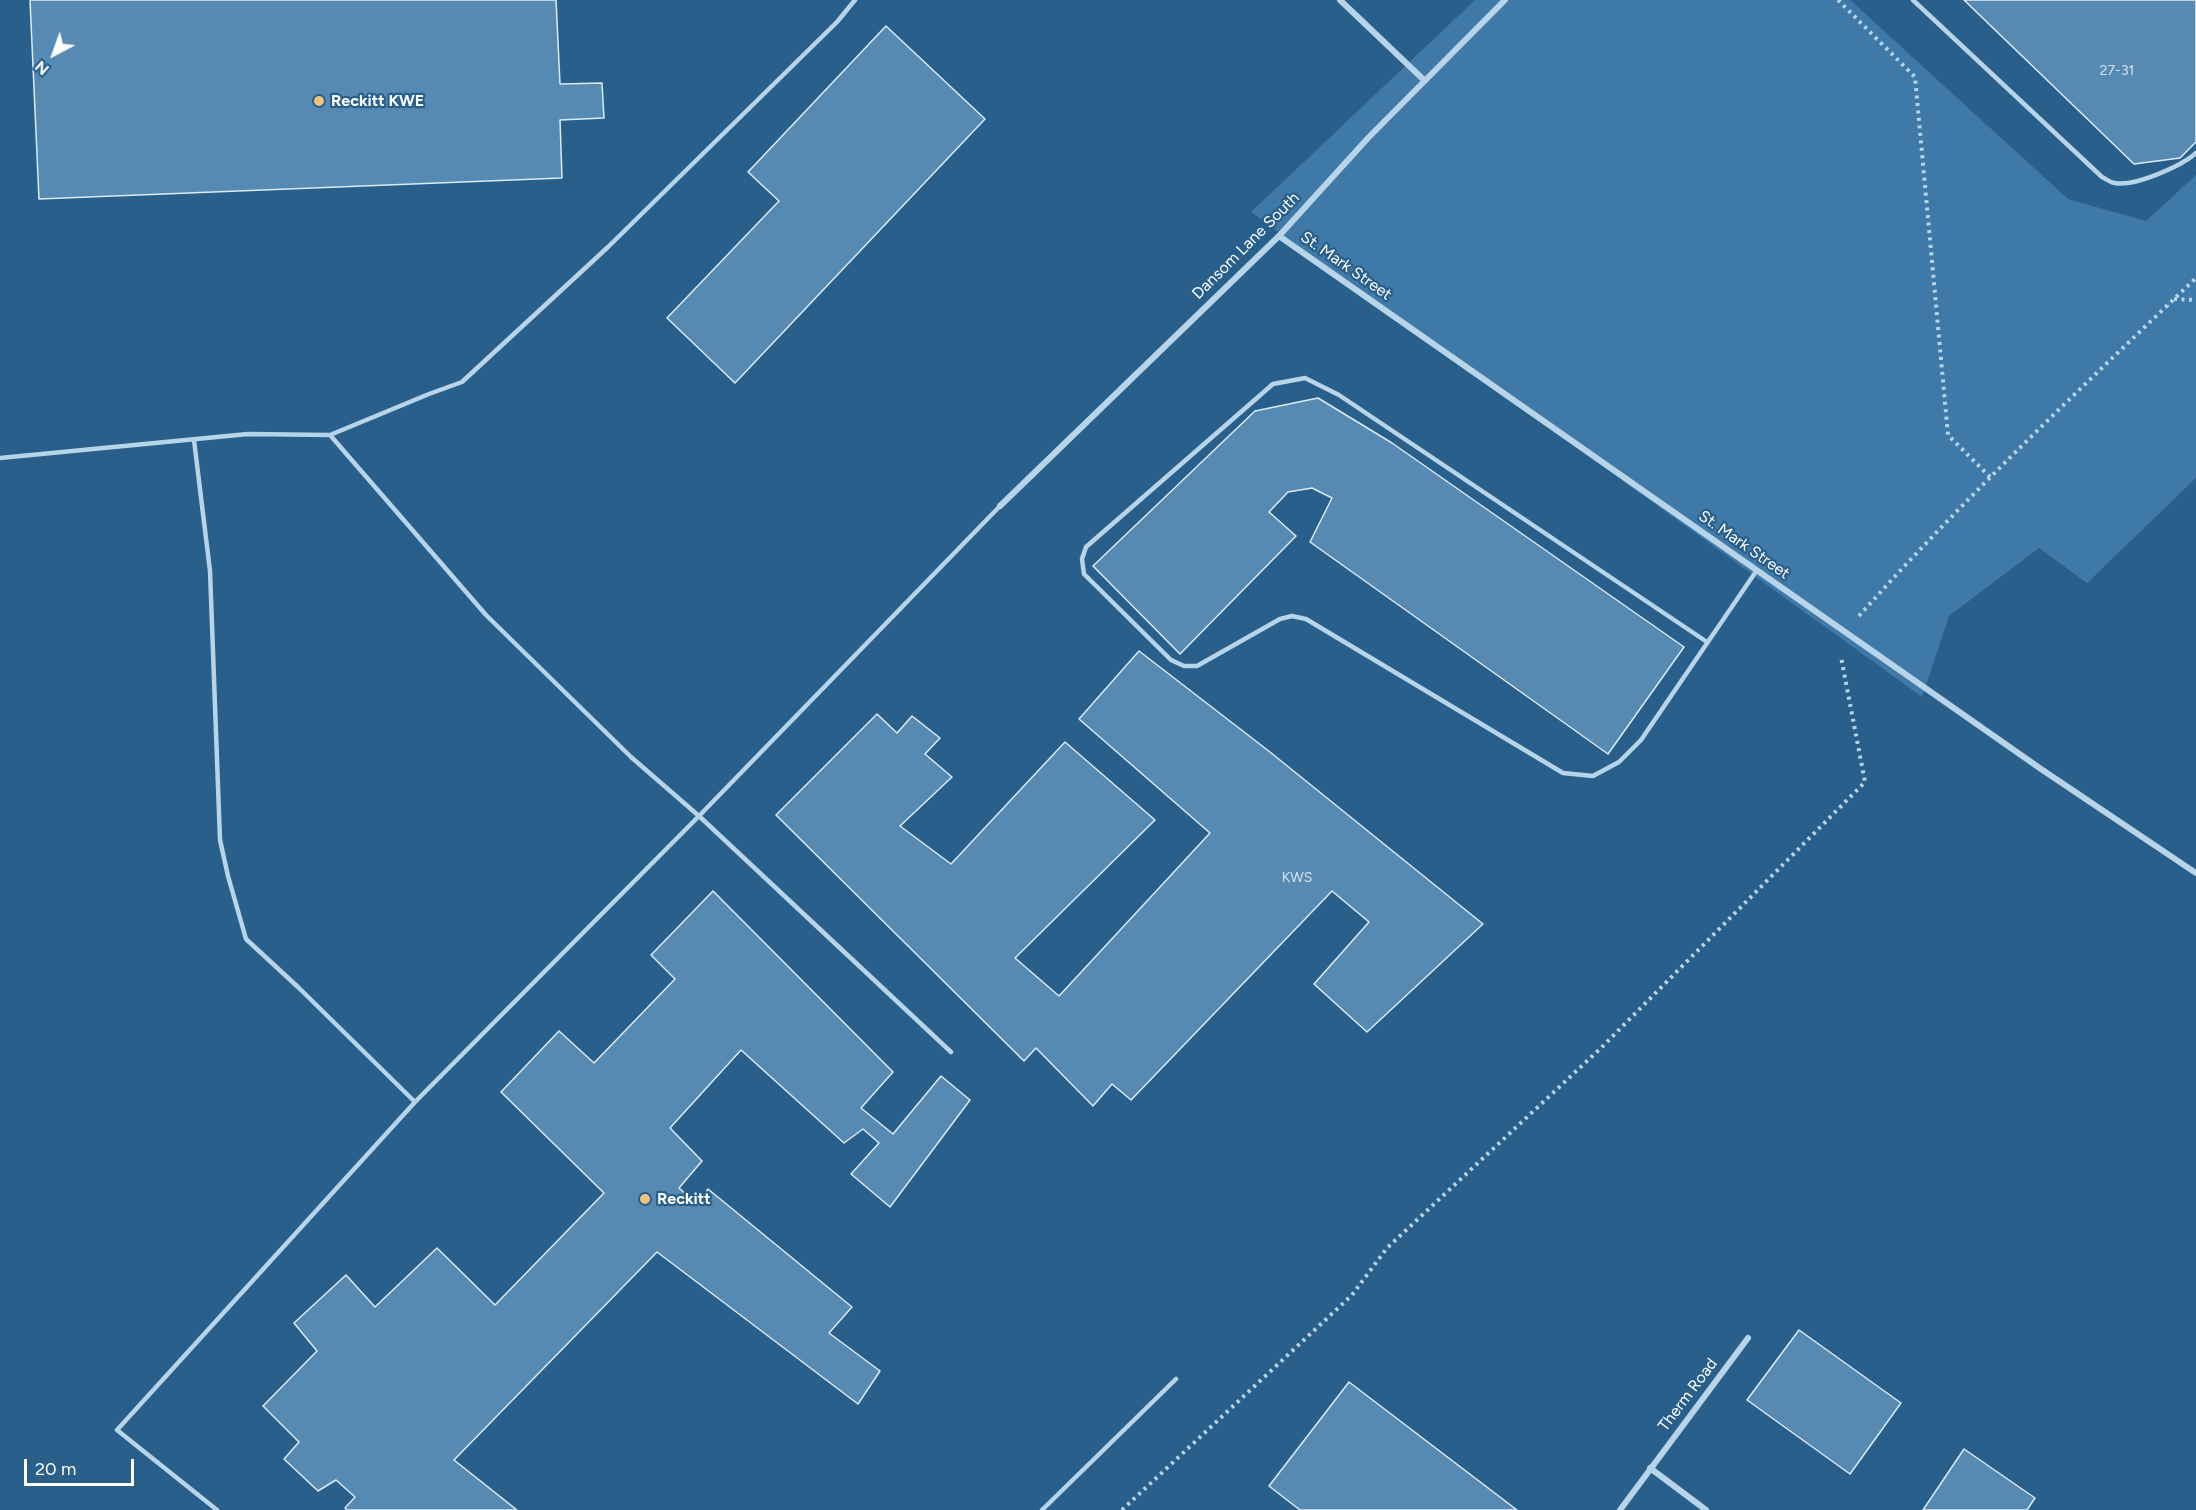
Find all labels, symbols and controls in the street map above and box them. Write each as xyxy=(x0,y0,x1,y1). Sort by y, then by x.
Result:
north arrow xyxy=(24,24,84,84)
text: N xyxy=(31,57,53,79)
house number: 27-31 xyxy=(2100,63,2134,79)
place label: Reckitt KWE xyxy=(331,91,424,111)
marker: Reckitt KWE xyxy=(312,94,326,108)
street label: Dansom Lane South xyxy=(1188,188,1304,304)
street label: St. Mark Street xyxy=(1297,228,1395,304)
street label: St. Mark Street xyxy=(1695,507,1793,583)
house number: KWS xyxy=(1282,870,1312,886)
place label: Reckitt xyxy=(657,1189,711,1209)
marker: Reckitt xyxy=(638,1192,652,1206)
street label: Therm Road xyxy=(1654,1355,1722,1435)
scale bar xyxy=(27,1447,136,1485)
text: 20 m xyxy=(35,1458,76,1480)

